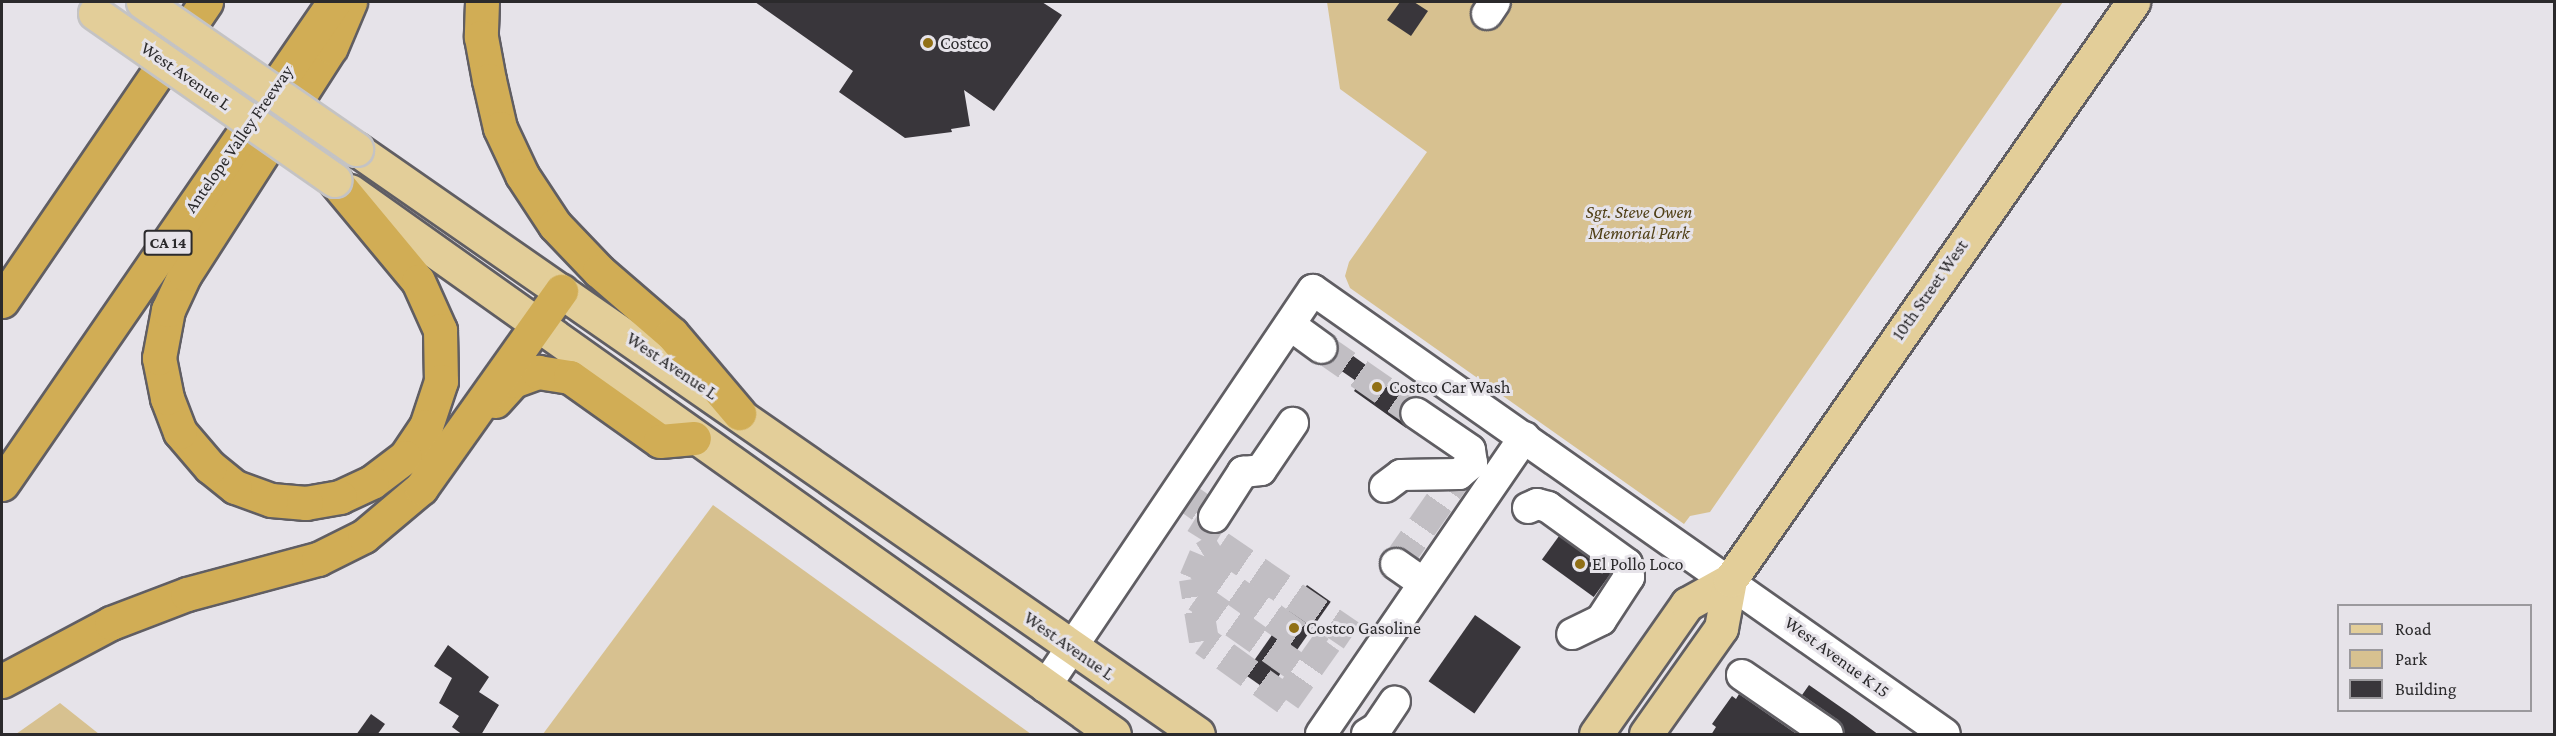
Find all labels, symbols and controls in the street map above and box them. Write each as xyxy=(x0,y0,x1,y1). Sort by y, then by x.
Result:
place label: Costco xyxy=(940,32,989,54)
marker: Costco xyxy=(921,36,935,50)
street label: West Avenue L xyxy=(137,37,235,115)
street label: Antelope Valley Freeway xyxy=(180,61,298,217)
park label: Sgt. Steve Owen Memorial Park xyxy=(1586,202,1692,244)
road number: CA 14 xyxy=(142,230,194,256)
street label: 10th Street West xyxy=(1887,236,1973,344)
street label: West Avenue L xyxy=(622,328,722,404)
place label: Costco Car Wash xyxy=(1389,376,1510,398)
marker: Costco Car Wash xyxy=(1370,380,1384,394)
place label: El Pollo Loco xyxy=(1592,553,1683,575)
marker: El Pollo Loco xyxy=(1573,557,1587,571)
legend xyxy=(2337,604,2532,712)
street label: West Avenue L xyxy=(1020,607,1118,685)
street label: West Avenue K 15 xyxy=(1780,612,1894,702)
place label: Costco Gasoline xyxy=(1306,617,1421,639)
text: Road xyxy=(2395,619,2432,639)
marker: Costco Gasoline xyxy=(1287,621,1301,635)
text: Park xyxy=(2395,649,2427,669)
text: Building xyxy=(2395,679,2456,699)

